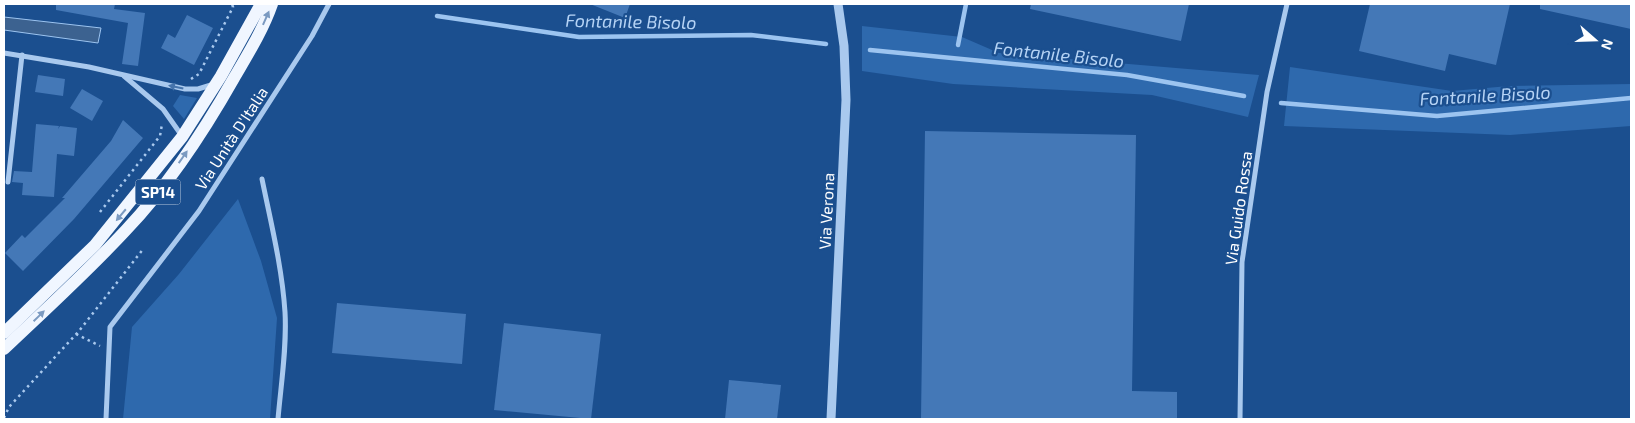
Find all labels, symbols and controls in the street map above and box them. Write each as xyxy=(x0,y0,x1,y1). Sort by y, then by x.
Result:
water label: Fontanile Bisolo xyxy=(565,9,697,33)
one-way arrow xyxy=(263,11,271,25)
north arrow xyxy=(1570,15,1620,65)
water label: Fontanile Bisolo xyxy=(993,36,1125,72)
text: N xyxy=(1598,37,1617,52)
water label: Fontanile Bisolo xyxy=(1419,81,1551,109)
one-way arrow xyxy=(169,83,184,91)
street label: Via Unità D'Italia xyxy=(191,83,271,193)
street label: Via Guido Rossa xyxy=(1221,150,1255,266)
one-way arrow xyxy=(178,151,189,164)
street label: Via Verona xyxy=(815,172,837,250)
road number: SP14 xyxy=(136,180,180,204)
one-way arrow xyxy=(115,208,126,221)
one-way arrow xyxy=(33,310,45,322)

